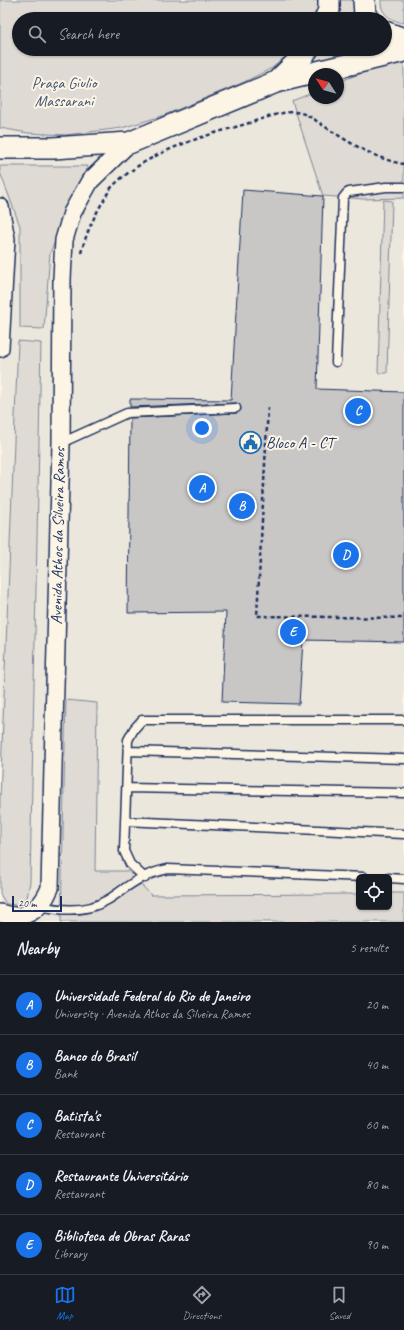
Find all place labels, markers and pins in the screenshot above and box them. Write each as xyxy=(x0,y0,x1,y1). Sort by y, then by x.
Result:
pin: C xyxy=(345,396,371,426)
public building icon: Bloco A - CT xyxy=(238,430,264,456)
place label: Bloco A - CT xyxy=(266,433,337,453)
pin: A xyxy=(189,473,215,503)
pin: B xyxy=(229,491,255,521)
pin: D xyxy=(333,540,359,570)
pin: E xyxy=(280,617,306,647)

